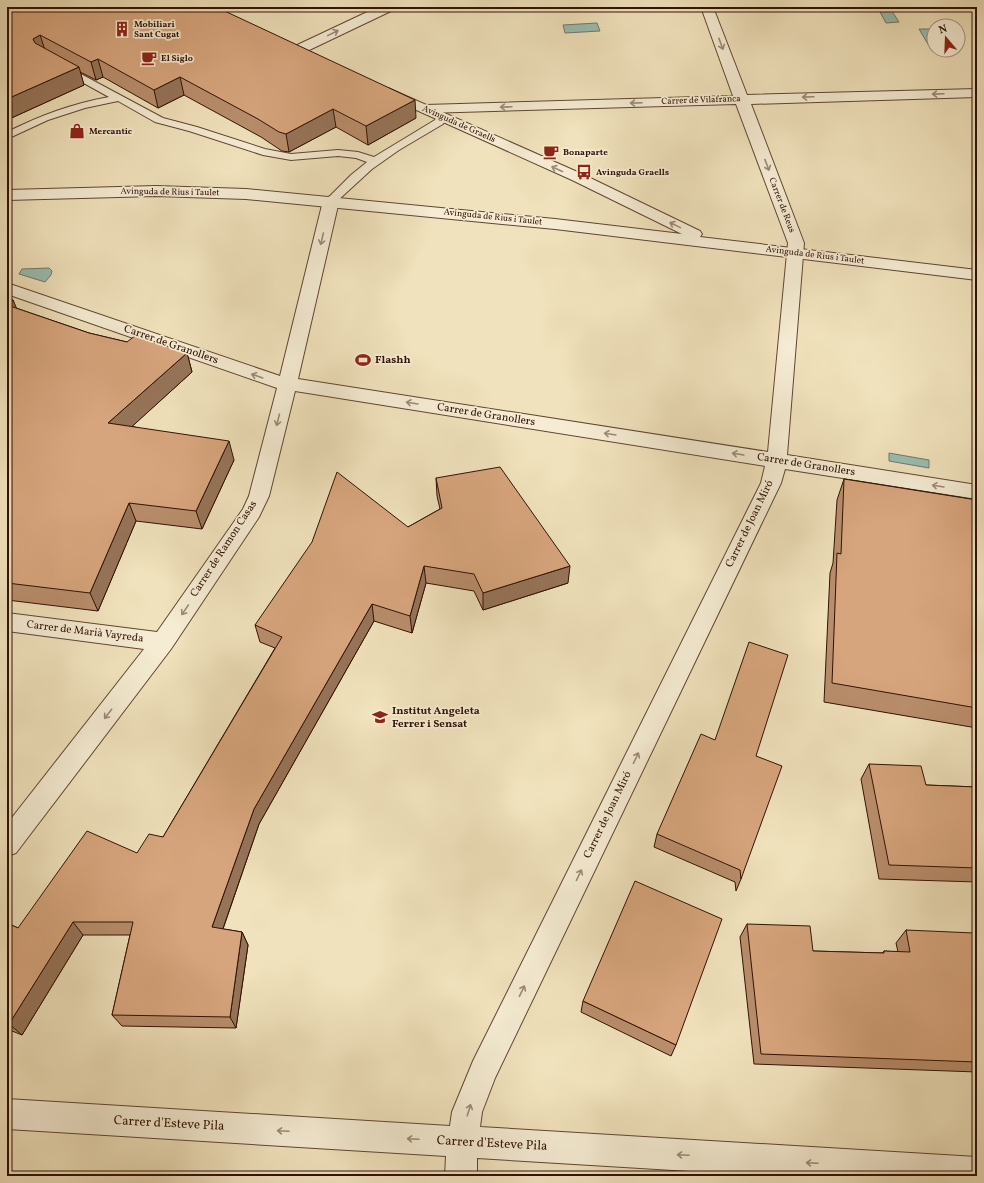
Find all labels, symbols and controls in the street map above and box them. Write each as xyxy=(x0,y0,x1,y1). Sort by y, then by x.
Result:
place label: Mobiliari Sant Cugat xyxy=(134,18,180,41)
north arrow xyxy=(926,18,966,58)
building icon: Mobiliari Sant Cugat xyxy=(113,20,131,38)
text: N xyxy=(937,22,949,38)
one-way arrow xyxy=(327,29,339,36)
one-way arrow xyxy=(717,37,725,49)
cafe icon: El Siglo xyxy=(140,49,158,67)
place label: El Siglo xyxy=(161,52,193,65)
one-way arrow xyxy=(932,90,945,98)
street label: Carrer de Vilafranca xyxy=(661,92,741,108)
one-way arrow xyxy=(802,94,815,101)
one-way arrow xyxy=(630,99,643,106)
street label: Avinguda de Graells xyxy=(420,102,498,146)
one-way arrow xyxy=(500,103,513,111)
shop icon: Mercantic xyxy=(68,122,86,140)
place label: Mercantic xyxy=(89,125,132,138)
cafe icon: Bonaparte xyxy=(542,143,560,161)
place label: Bonaparte xyxy=(563,146,608,159)
one-way arrow xyxy=(763,159,771,171)
bus stop icon: Avinguda Graells xyxy=(575,163,593,181)
one-way arrow xyxy=(552,164,564,172)
place label: Avinguda Graells xyxy=(596,166,669,179)
street label: Carrer de Reus xyxy=(766,176,799,235)
street label: Avinguda de Rius i Taulet xyxy=(120,185,220,199)
street label: Avinguda de Rius i Taulet xyxy=(443,205,543,229)
one-way arrow xyxy=(669,220,681,228)
one-way arrow xyxy=(317,233,325,246)
street label: Avinguda de Rius i Taulet xyxy=(765,243,865,267)
street label: Carrer de Granollers xyxy=(122,322,221,368)
sports icon: Flashh xyxy=(354,351,372,369)
place label: Flashh xyxy=(375,353,411,368)
one-way arrow xyxy=(252,371,264,379)
one-way arrow xyxy=(406,399,419,407)
street label: Carrer de Granollers xyxy=(436,400,536,430)
one-way arrow xyxy=(274,413,282,426)
one-way arrow xyxy=(604,430,617,438)
one-way arrow xyxy=(732,450,745,458)
street label: Carrer de Granollers xyxy=(756,450,856,480)
street label: Carrer de Joan Miró xyxy=(722,478,778,570)
one-way arrow xyxy=(932,482,945,490)
street label: Carrer de Ramon Casas xyxy=(187,498,261,600)
one-way arrow xyxy=(181,604,189,615)
street label: Carrer de Marià Vayreda xyxy=(26,617,145,647)
place label: Institut Angeleta Ferrer i Sensat xyxy=(392,704,480,732)
one-way arrow xyxy=(103,708,112,719)
school or university icon: Institut Angeleta Ferrer i Sensat xyxy=(371,708,389,726)
one-way arrow xyxy=(633,752,640,764)
street label: Carrer de Joan Miró xyxy=(580,769,636,861)
one-way arrow xyxy=(576,869,583,881)
one-way arrow xyxy=(518,986,526,998)
one-way arrow xyxy=(466,1103,473,1116)
street label: Carrer d'Esteve Pila xyxy=(113,1112,225,1136)
one-way arrow xyxy=(277,1128,290,1135)
street label: Carrer d'Esteve Pila xyxy=(436,1132,548,1156)
one-way arrow xyxy=(407,1136,420,1143)
one-way arrow xyxy=(677,1152,690,1159)
one-way arrow xyxy=(806,1159,819,1166)

